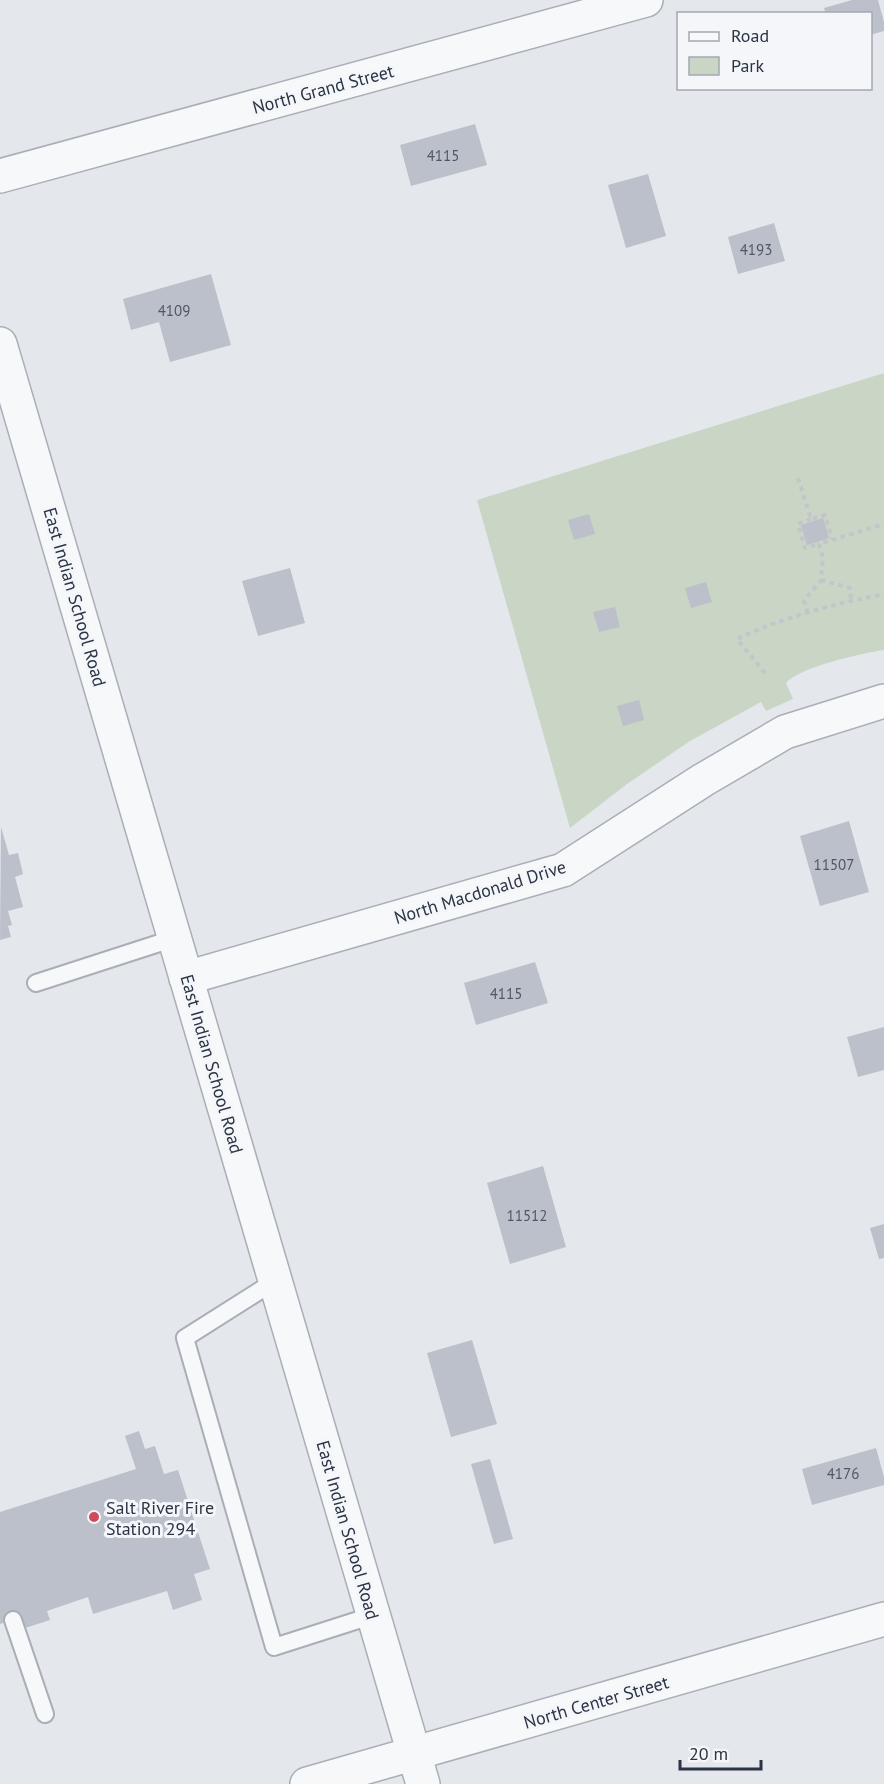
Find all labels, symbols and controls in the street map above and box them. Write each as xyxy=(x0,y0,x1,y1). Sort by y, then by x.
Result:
legend xyxy=(677,12,872,90)
text: Road xyxy=(731,24,769,47)
text: Park xyxy=(731,54,764,77)
street label: North Grand Street xyxy=(250,59,396,119)
house number: 4115 xyxy=(427,146,459,165)
house number: 4193 xyxy=(740,240,772,259)
house number: 4109 xyxy=(158,301,190,320)
street label: East Indian School Road xyxy=(38,505,112,689)
street label: North Macdonald Drive xyxy=(391,855,569,929)
house number: 11507 xyxy=(814,855,854,874)
street label: East Indian School Road xyxy=(175,972,249,1156)
house number: 4115 xyxy=(490,984,522,1003)
house number: 11512 xyxy=(507,1206,547,1225)
street label: East Indian School Road xyxy=(311,1438,385,1622)
house number: 4176 xyxy=(827,1464,859,1483)
place label: Salt River Fire Station 294 xyxy=(106,1496,214,1540)
marker: Salt River Fire Station 294 xyxy=(87,1510,101,1524)
street label: North Center Street xyxy=(521,1670,671,1734)
scale bar xyxy=(680,1733,761,1771)
text: 20 m xyxy=(689,1742,728,1765)

